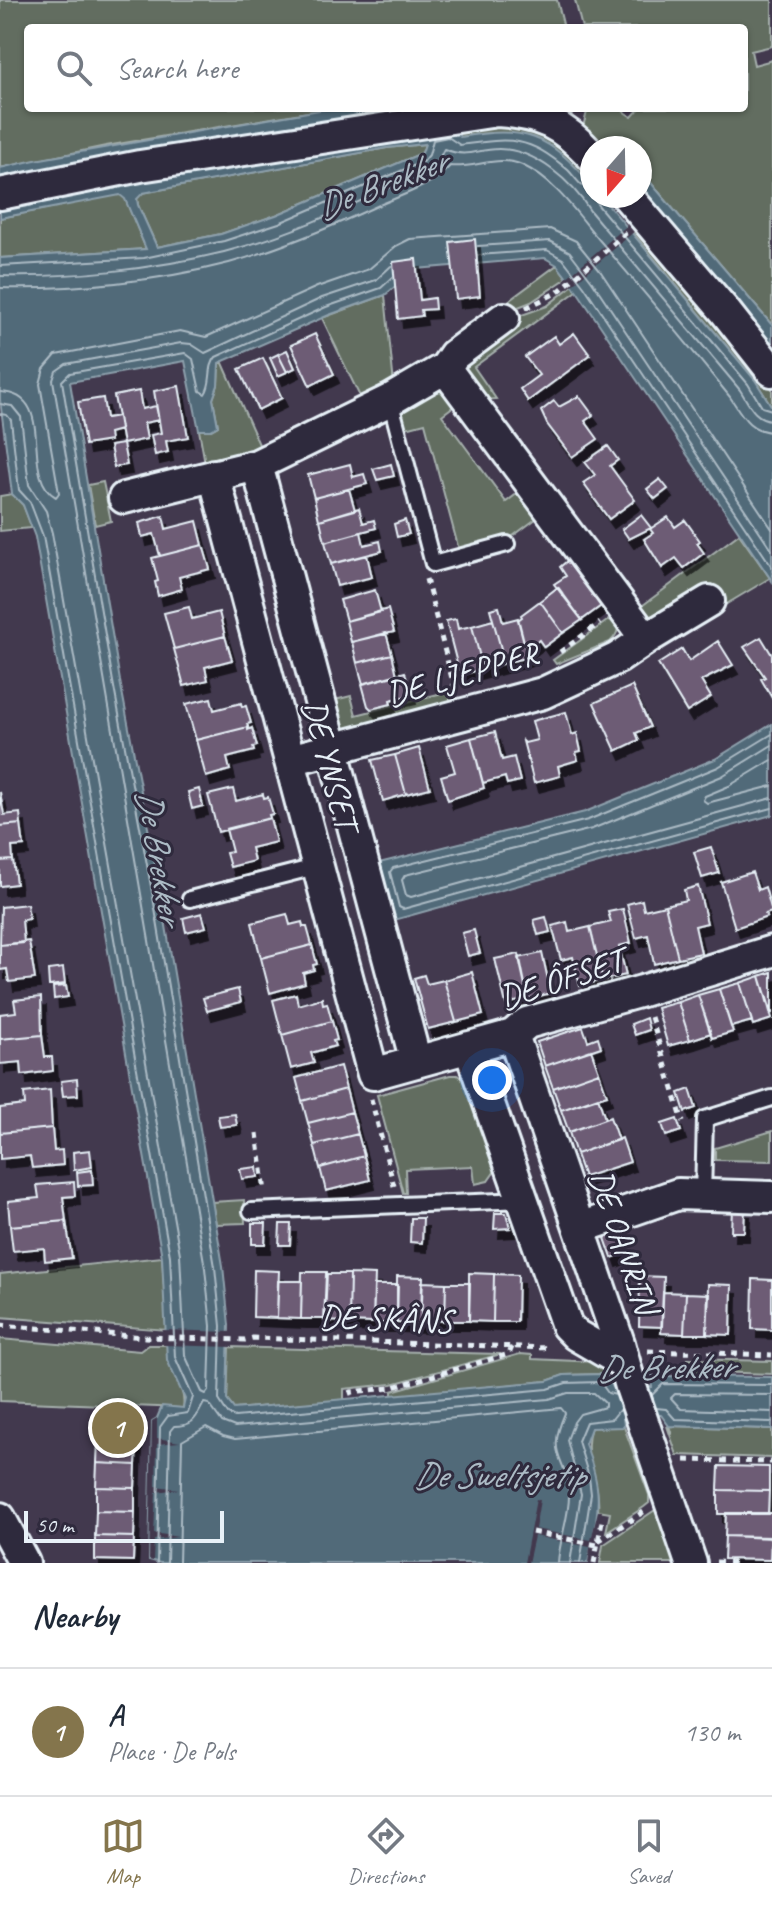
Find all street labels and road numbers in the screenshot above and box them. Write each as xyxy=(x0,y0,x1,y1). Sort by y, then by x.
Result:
street label: DE LJEPPER xyxy=(381,631,545,716)
street label: DE YNSET xyxy=(293,695,371,842)
street label: DE ÔFSET xyxy=(494,936,637,1019)
street label: DE OANRIN xyxy=(579,1164,670,1324)
street label: DE SKÂNS xyxy=(319,1295,458,1342)

